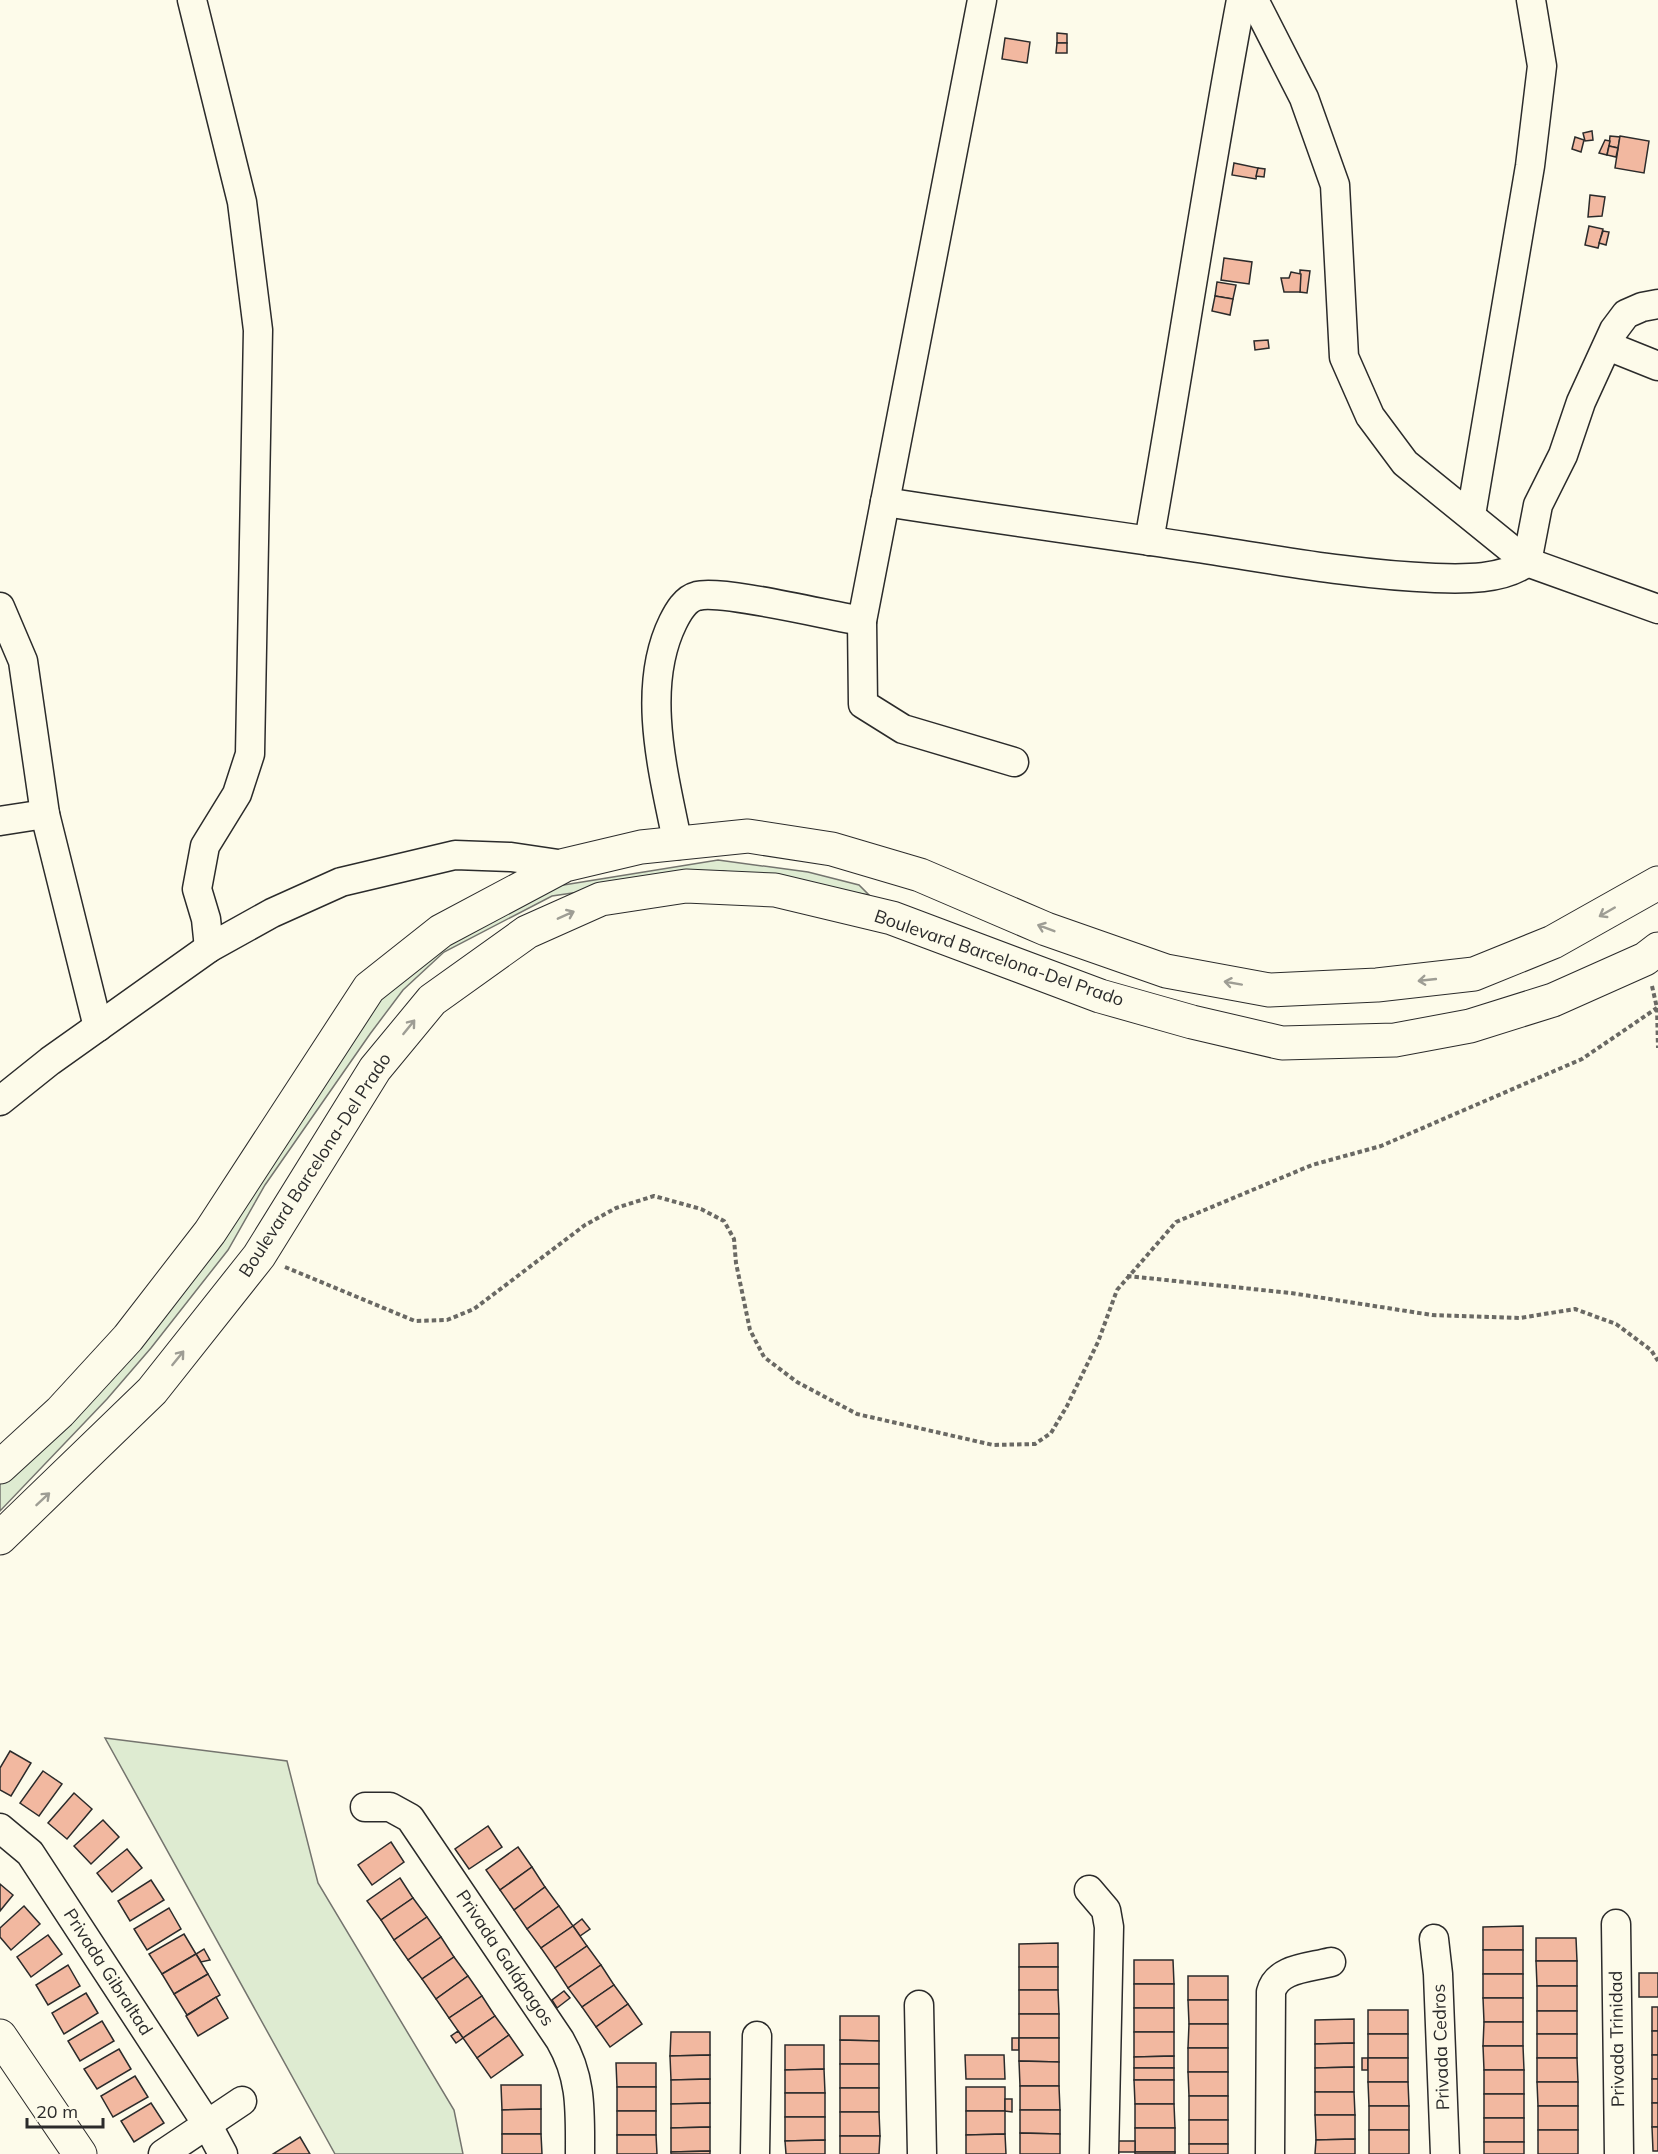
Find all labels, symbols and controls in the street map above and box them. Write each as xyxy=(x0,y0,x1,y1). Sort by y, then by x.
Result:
street label: Boulevard Barcelona-Del Prado xyxy=(871,904,1127,1011)
one-way arrow xyxy=(1599,906,1616,918)
one-way arrow xyxy=(557,909,575,920)
one-way arrow xyxy=(1037,922,1056,933)
one-way arrow xyxy=(1417,974,1437,985)
one-way arrow xyxy=(1223,977,1243,988)
one-way arrow xyxy=(403,1019,416,1035)
street label: Boulevard Barcelona-Del Prado xyxy=(233,1048,396,1281)
one-way arrow xyxy=(171,1351,184,1367)
one-way arrow xyxy=(35,1492,50,1506)
street label: Privada Galápagos xyxy=(451,1885,560,2030)
street label: Privada Gibraltad xyxy=(59,1904,158,2039)
street label: Privada Trinidad xyxy=(1604,1971,1629,2107)
street label: Privada Cedros xyxy=(1427,1983,1454,2111)
scale bar xyxy=(27,2091,104,2129)
text: 20 m xyxy=(36,2100,78,2123)

